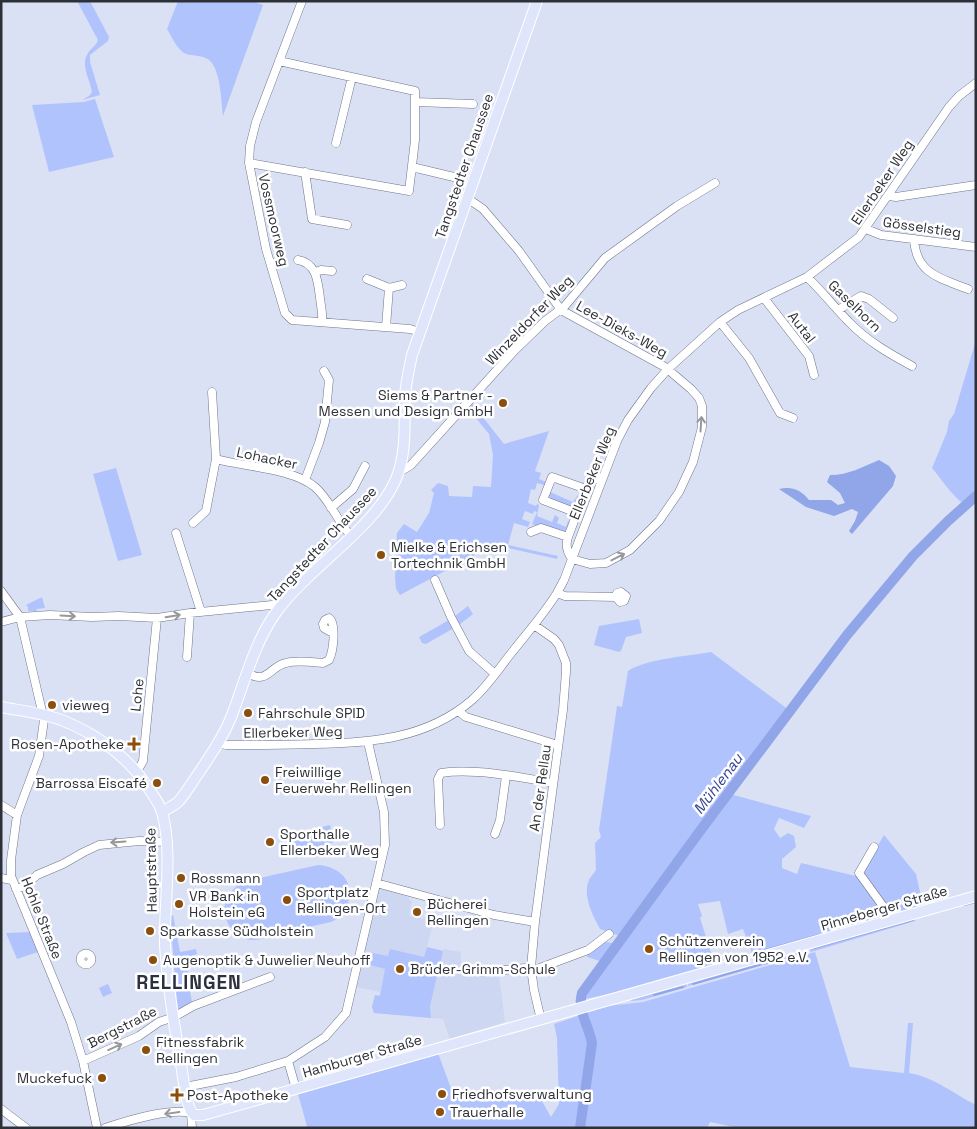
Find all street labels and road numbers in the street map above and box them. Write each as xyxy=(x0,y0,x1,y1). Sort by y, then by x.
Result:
street label: Tangstedter Chaussee xyxy=(431,91,497,241)
street label: Ellerbeker Weg xyxy=(847,136,917,228)
street label: Vossmoorweg xyxy=(255,172,293,268)
street label: Gösselstieg xyxy=(882,213,962,241)
street label: Winzeldorfer Weg xyxy=(481,271,577,369)
street label: Gaselhorn xyxy=(824,276,886,336)
street label: Lee-Dieks-Weg xyxy=(573,296,671,362)
street label: Autal xyxy=(784,308,820,346)
street label: Ellerbeker Weg xyxy=(565,424,619,522)
street label: Lohacker xyxy=(235,443,299,473)
street label: Tangstedter Chaussee xyxy=(264,482,380,606)
street label: Lohe xyxy=(126,678,148,712)
street label: Ellerbeker Weg xyxy=(243,722,343,742)
street label: An der Rellau xyxy=(525,743,555,833)
street label: Hauptstraße xyxy=(141,828,161,912)
street label: Hohle Straße xyxy=(17,874,67,962)
street label: Pinneberger Straße xyxy=(819,881,949,935)
street label: Bergstraße xyxy=(84,1002,160,1052)
street label: Hamburger Straße xyxy=(300,1030,424,1082)

